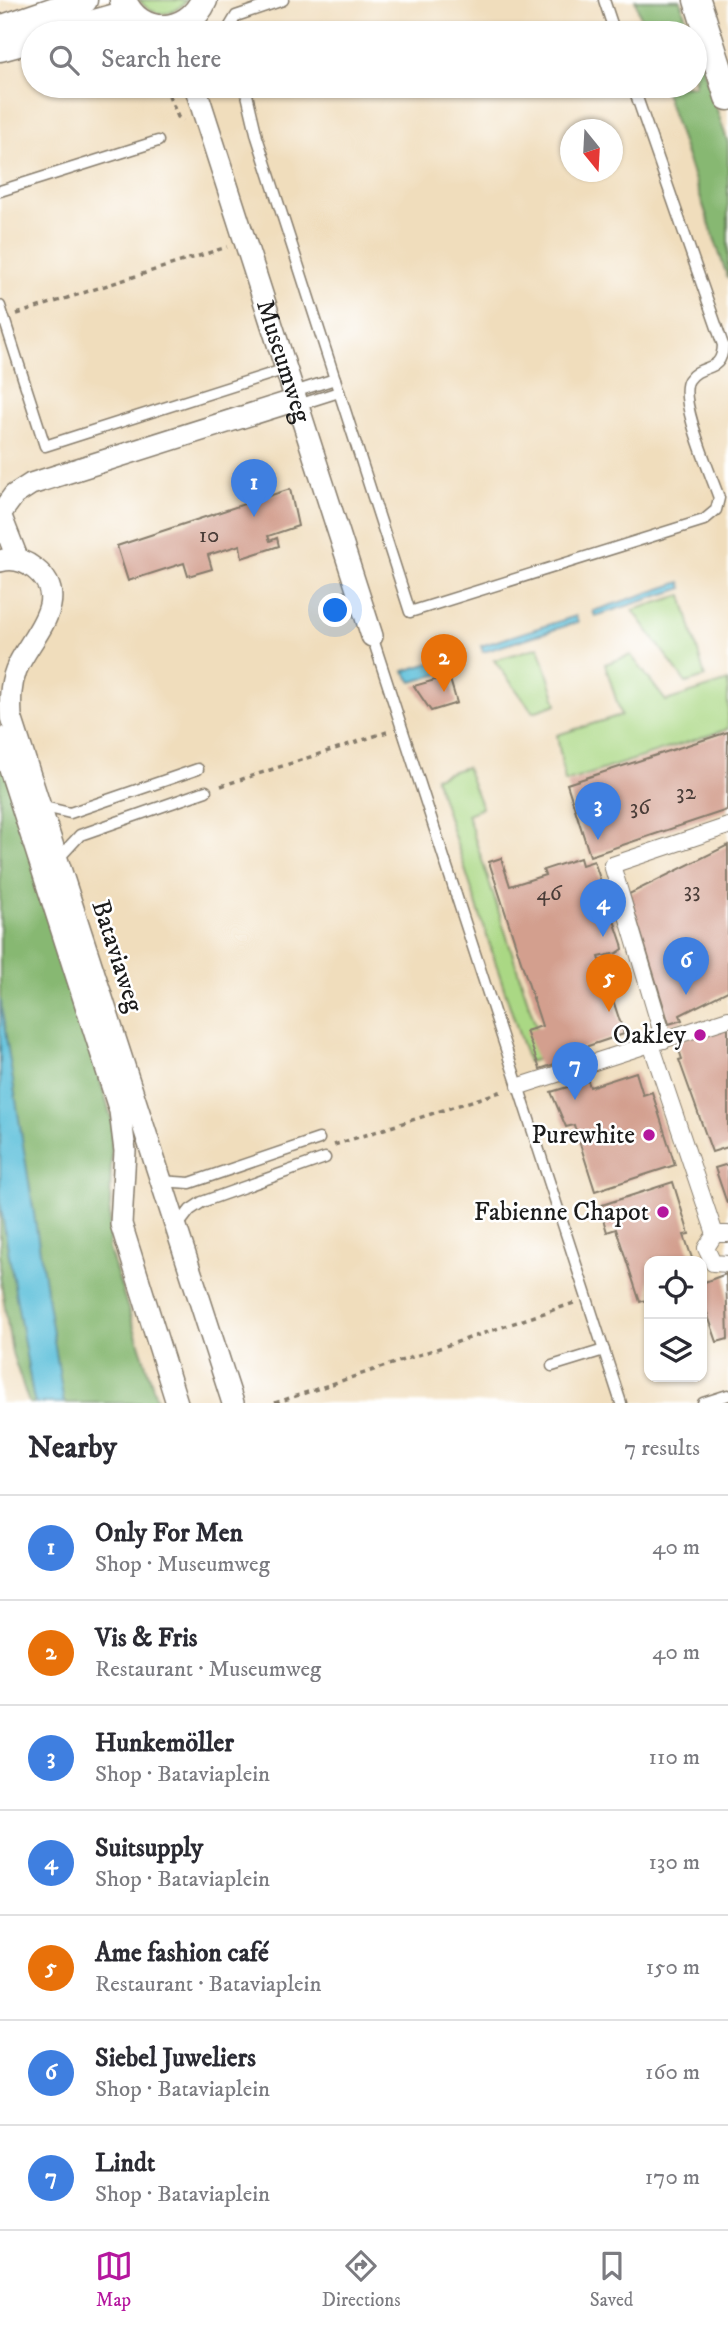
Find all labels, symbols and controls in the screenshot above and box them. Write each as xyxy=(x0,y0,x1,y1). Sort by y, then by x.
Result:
search box xyxy=(21,21,707,98)
icon: search xyxy=(45,41,83,79)
text: Search here xyxy=(101,43,221,76)
north arrow xyxy=(560,119,623,182)
street label: Museumweg xyxy=(248,295,319,427)
pin: 1 xyxy=(231,459,277,517)
house number: 10 xyxy=(199,521,219,550)
your location xyxy=(318,593,352,627)
pin: 2 xyxy=(421,634,467,692)
house number: 32 xyxy=(676,778,697,807)
pin: 3 xyxy=(575,782,621,840)
house number: 36 xyxy=(630,793,651,822)
house number: 33 xyxy=(683,876,701,905)
house number: 46 xyxy=(536,879,563,908)
pin: 4 xyxy=(580,879,626,937)
street label: Bataviaweg xyxy=(83,896,151,1017)
pin: 6 xyxy=(663,937,709,995)
pin: 5 xyxy=(586,954,632,1012)
place label: Oakley xyxy=(613,1019,687,1052)
marker: Oakley xyxy=(692,1027,708,1043)
pin: 7 xyxy=(552,1042,598,1100)
place label: Purewhite xyxy=(531,1119,635,1152)
marker: Purewhite xyxy=(641,1127,657,1143)
place label: Fabienne Chapot xyxy=(474,1196,649,1229)
marker: Fabienne Chapot xyxy=(655,1204,671,1220)
map controls xyxy=(644,1256,707,1382)
button: locate xyxy=(644,1256,707,1319)
button: layers xyxy=(644,1319,707,1382)
text: Nearby xyxy=(28,1430,117,1467)
text: 7 results xyxy=(624,1434,700,1463)
text: Only For Men xyxy=(95,1517,243,1550)
text: 1 xyxy=(47,1533,55,1562)
text: 40 m xyxy=(652,1533,700,1562)
text: Shop · Museumweg xyxy=(95,1550,270,1579)
text: Vis & Fris xyxy=(95,1622,198,1655)
text: 2 xyxy=(45,1638,57,1667)
text: 40 m xyxy=(652,1638,700,1667)
text: Restaurant · Museumweg xyxy=(95,1655,321,1684)
text: Hunkemöller xyxy=(95,1727,234,1760)
text: 3 xyxy=(47,1743,55,1772)
text: 110 m xyxy=(649,1743,700,1772)
text: Shop · Bataviaplein xyxy=(95,1760,270,1789)
text: Suitsupply xyxy=(95,1832,203,1865)
text: 4 xyxy=(44,1848,58,1877)
text: 130 m xyxy=(648,1848,700,1877)
text: Shop · Bataviaplein xyxy=(95,1865,270,1894)
text: Ame fashion café xyxy=(95,1937,269,1970)
text: 5 xyxy=(45,1953,57,1982)
text: 150 m xyxy=(646,1953,700,1982)
text: Restaurant · Bataviaplein xyxy=(95,1970,322,1999)
text: Siebel Juweliers xyxy=(95,2042,256,2075)
text: 6 xyxy=(45,2058,57,2087)
text: 160 m xyxy=(645,2058,700,2087)
text: Shop · Bataviaplein xyxy=(95,2075,270,2104)
text: Lindt xyxy=(95,2147,155,2180)
text: 7 xyxy=(45,2163,57,2192)
text: 170 m xyxy=(645,2163,700,2192)
text: Shop · Bataviaplein xyxy=(95,2180,270,2209)
tab: Map xyxy=(95,2247,133,2312)
tab: Directions xyxy=(322,2247,401,2312)
tab: Saved xyxy=(590,2247,633,2312)

